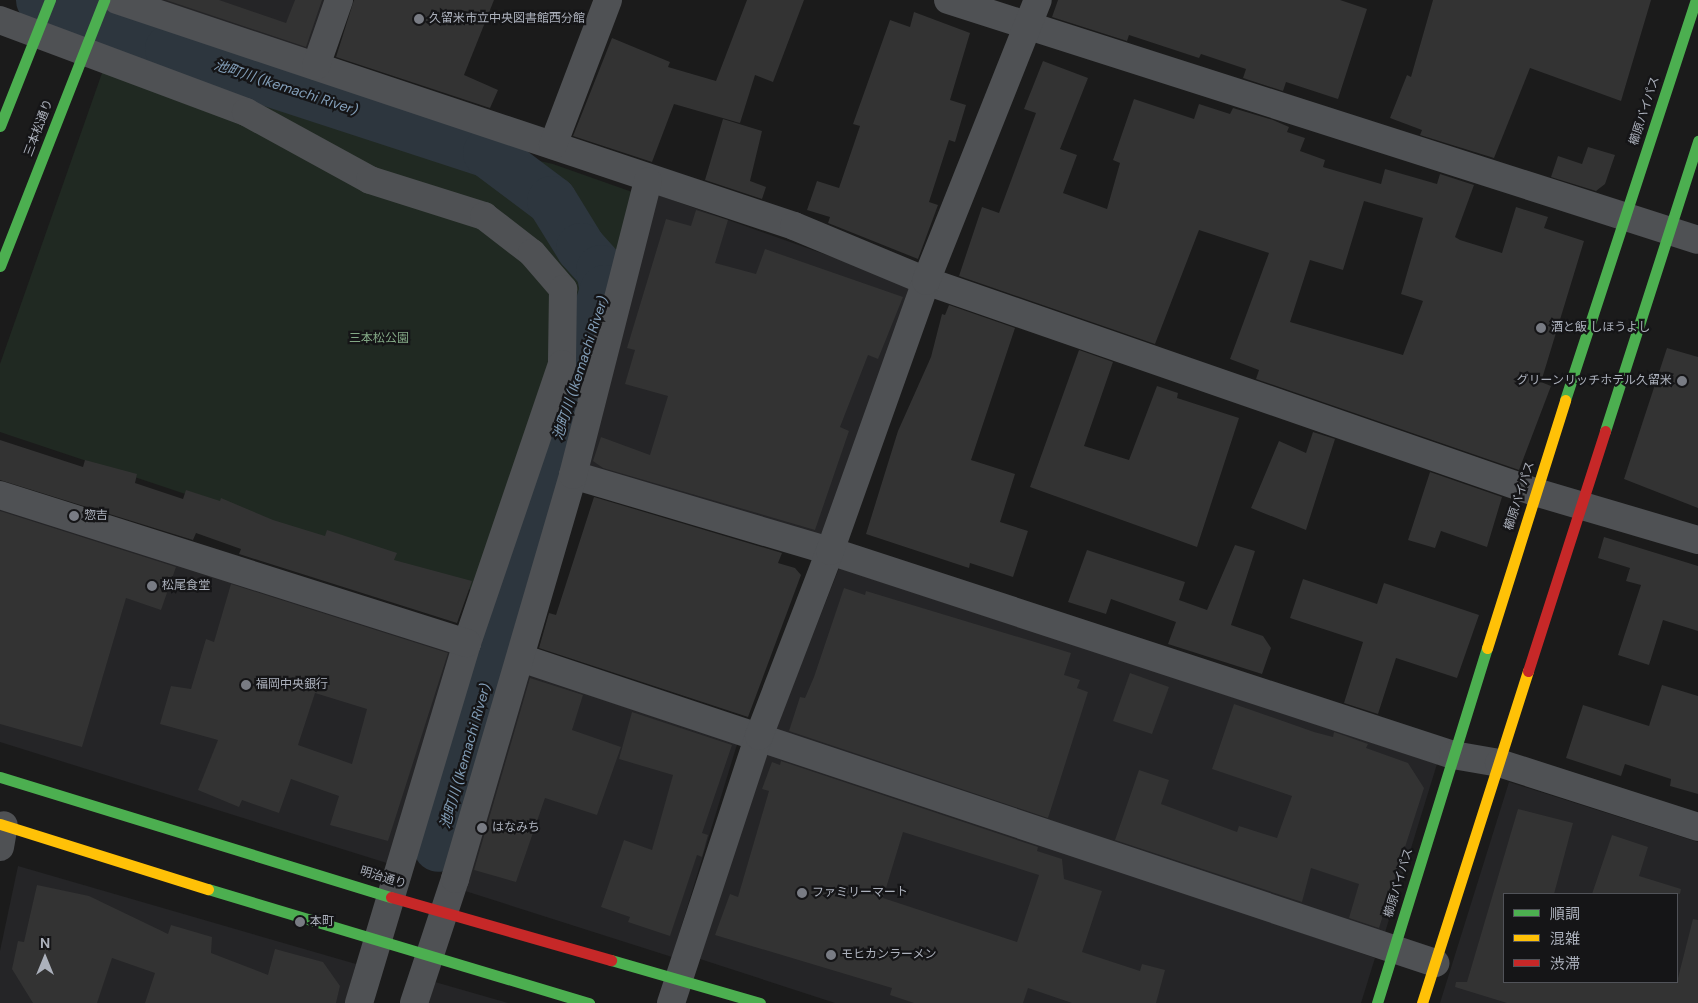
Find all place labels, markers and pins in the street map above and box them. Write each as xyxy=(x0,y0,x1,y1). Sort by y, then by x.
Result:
place label: 久留米市立中央図書館西分館 xyxy=(429,12,585,26)
marker: 久留米市立中央図書館西分館 xyxy=(413,13,425,25)
place label: 酒と飯 しほうよし xyxy=(1551,321,1650,335)
marker: 酒と飯 しほうよし xyxy=(1535,322,1547,334)
place label: グリーンリッチホテル久留米 xyxy=(1516,374,1672,388)
marker: グリーンリッチホテル久留米 xyxy=(1676,375,1688,387)
place label: 惣吉 xyxy=(84,509,108,523)
marker: 惣吉 xyxy=(68,510,80,522)
place label: 松尾食堂 xyxy=(162,579,210,593)
marker: 松尾食堂 xyxy=(146,580,158,592)
place label: 福岡中央銀行 xyxy=(256,678,328,692)
marker: 福岡中央銀行 xyxy=(240,679,252,691)
place label: はなみち xyxy=(492,821,540,835)
marker: はなみち xyxy=(476,822,488,834)
place label: ファミリーマート xyxy=(812,886,908,900)
marker: ファミリーマート xyxy=(796,887,808,899)
place label: 本町 xyxy=(310,915,334,929)
marker: 本町 xyxy=(294,916,306,928)
place label: モヒカンラーメン xyxy=(841,948,937,962)
marker: モヒカンラーメン xyxy=(825,949,837,961)

